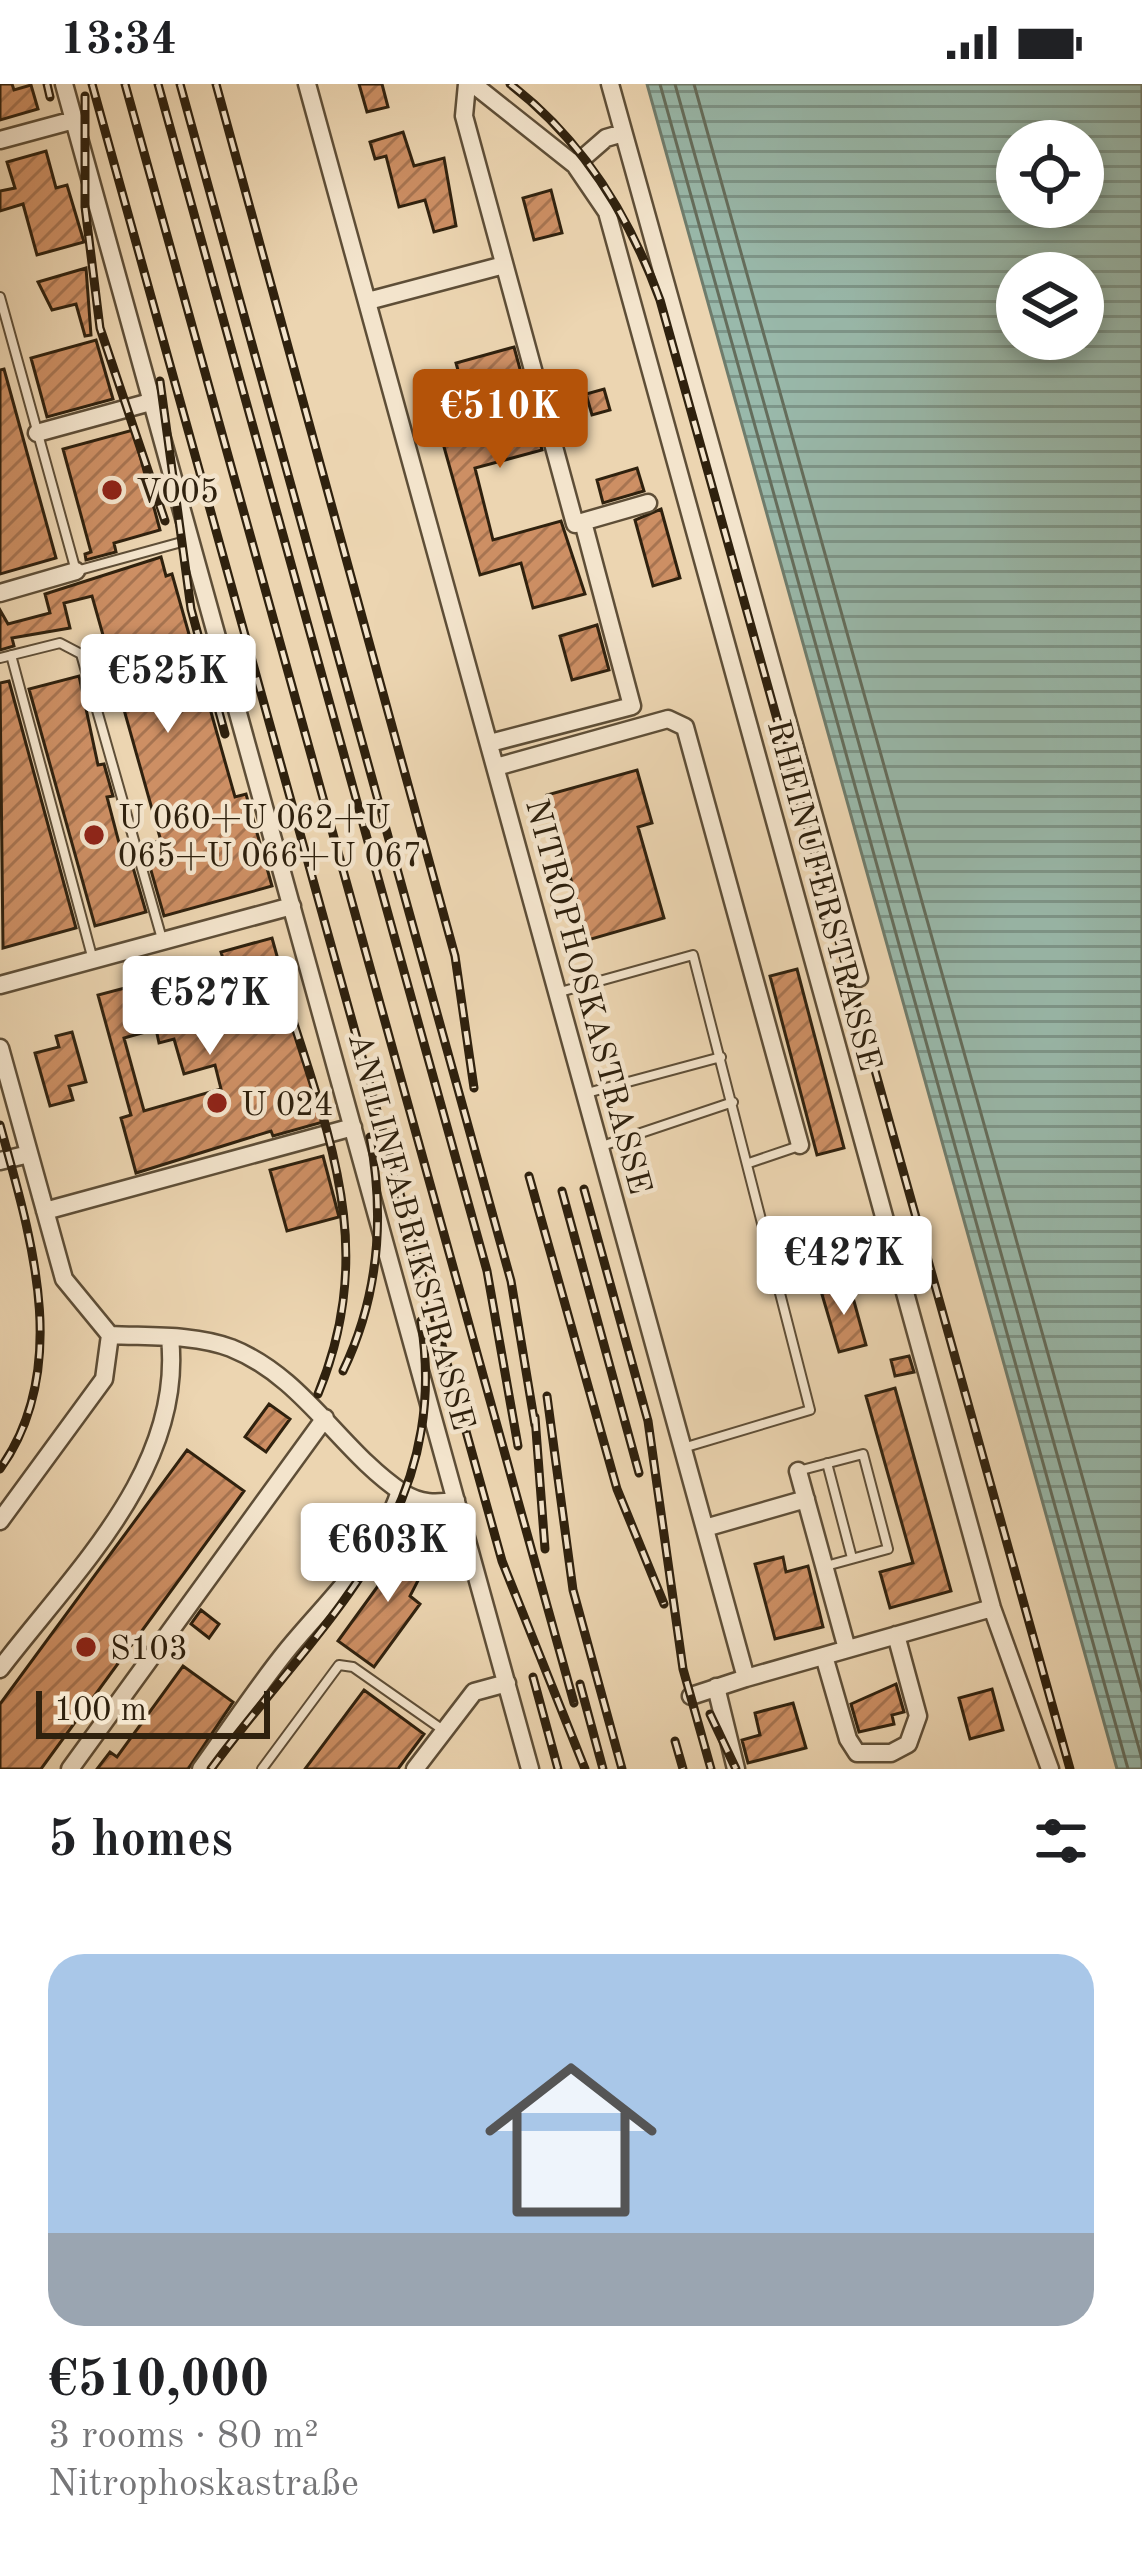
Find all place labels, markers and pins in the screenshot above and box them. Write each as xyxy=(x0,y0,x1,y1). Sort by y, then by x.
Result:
pin: €510K xyxy=(416,369,584,471)
marker: V005 xyxy=(99,477,125,503)
place label: V005 xyxy=(136,477,219,510)
pin: €525K xyxy=(84,634,252,736)
place label: U 060+U 062+U 065+U 066+U 067 xyxy=(118,803,422,874)
marker: U 060+U 062+U 065+U 066+U 067 xyxy=(81,822,107,848)
pin: €527K xyxy=(126,956,294,1058)
marker: U 024 xyxy=(204,1090,230,1116)
place label: U 024 xyxy=(241,1090,333,1123)
pin: €427K xyxy=(760,1216,928,1318)
pin: €603K xyxy=(304,1503,472,1605)
marker: S103 xyxy=(73,1634,99,1660)
place label: S103 xyxy=(110,1634,188,1667)

